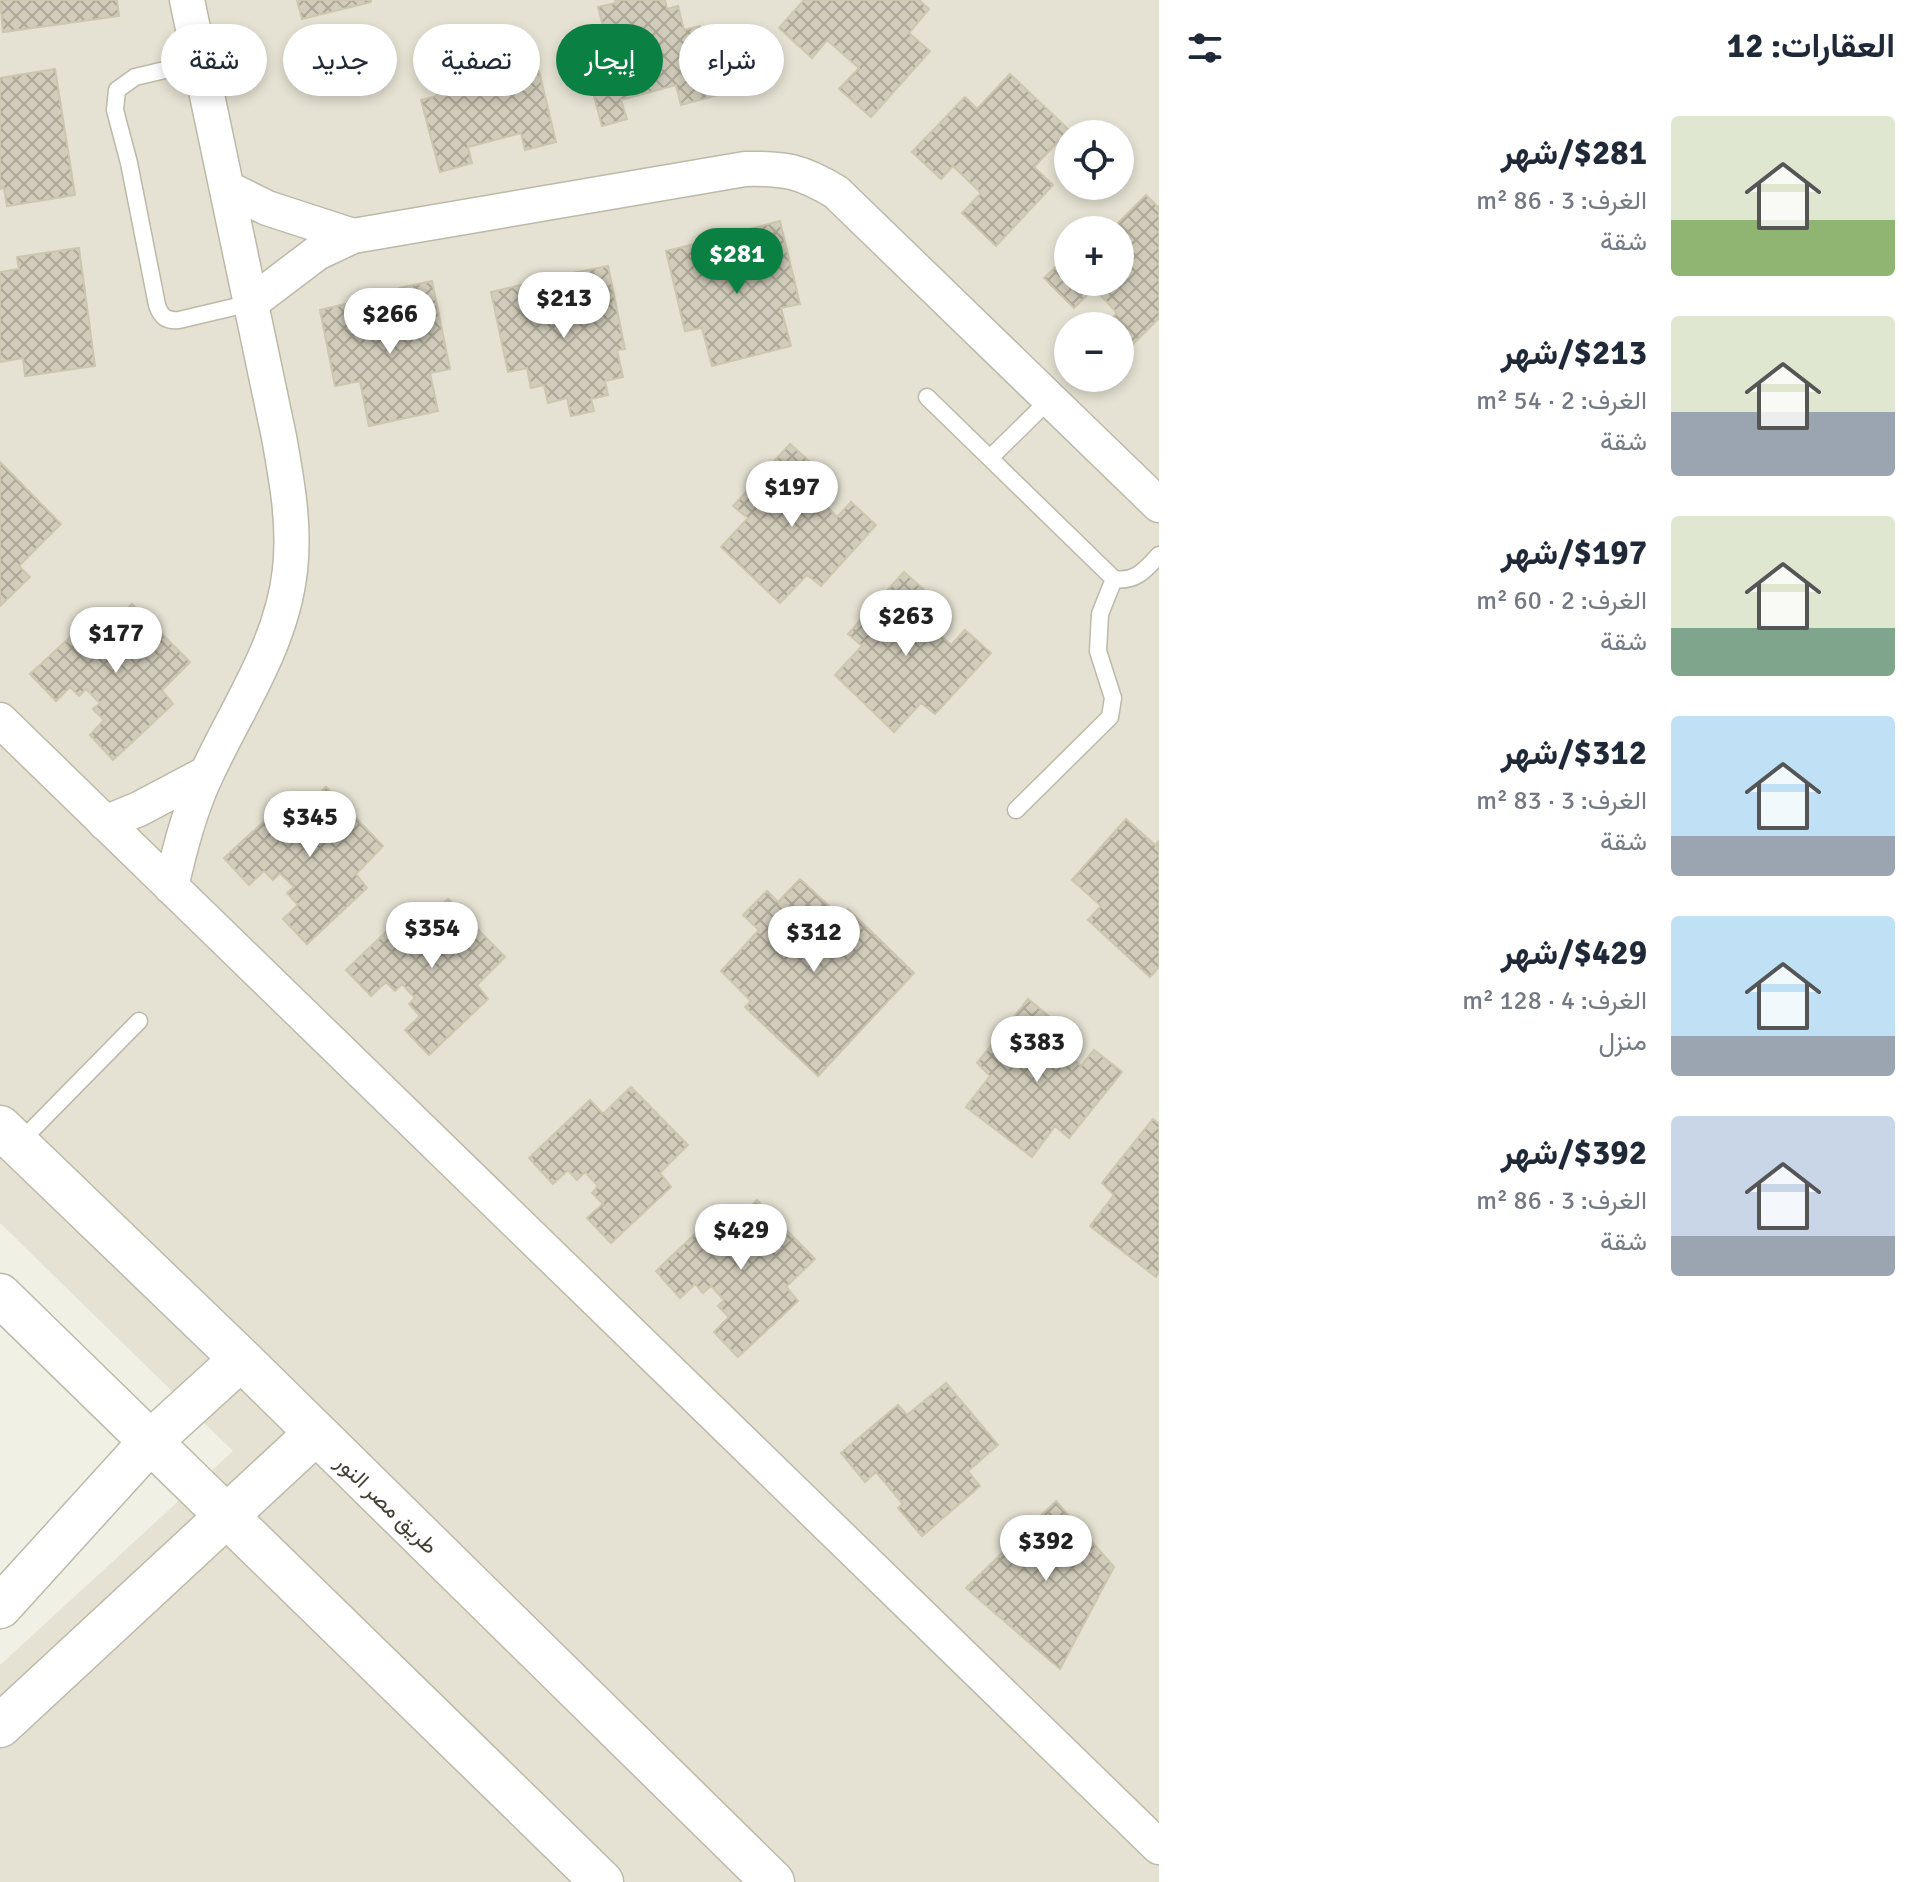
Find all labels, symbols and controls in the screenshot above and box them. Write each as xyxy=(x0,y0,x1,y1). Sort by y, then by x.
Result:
chip: شقة xyxy=(161,24,267,96)
chip: جديد xyxy=(283,24,397,96)
chip: تصفية xyxy=(413,24,540,96)
chip: إيجار xyxy=(556,24,663,96)
chip: شراء xyxy=(679,24,784,96)
text: العقارات: 12 xyxy=(1727,25,1895,67)
icon: filters xyxy=(1183,26,1227,70)
map controls xyxy=(1054,120,1134,392)
button: locate xyxy=(1054,120,1134,200)
text: $281/شهر xyxy=(1501,132,1647,174)
icon: home xyxy=(1735,148,1831,244)
text: الغرف: 3 · 86 m² xyxy=(1476,185,1647,217)
button: + xyxy=(1054,216,1134,296)
text: شقة xyxy=(1600,226,1647,258)
pin: $281 xyxy=(690,228,784,296)
text: $281 xyxy=(709,238,765,270)
pin: $213 xyxy=(517,272,611,340)
text: $213 xyxy=(536,282,592,314)
pin: $266 xyxy=(343,288,437,356)
text: $266 xyxy=(362,298,418,330)
button: − xyxy=(1054,312,1134,392)
text: $213/شهر xyxy=(1501,332,1647,374)
icon: home xyxy=(1735,348,1831,444)
text: الغرف: 2 · 54 m² xyxy=(1476,385,1647,417)
text: شقة xyxy=(1600,426,1647,458)
pin: $197 xyxy=(745,461,839,529)
text: $197 xyxy=(764,471,820,503)
text: $197/شهر xyxy=(1501,532,1647,574)
icon: home xyxy=(1735,548,1831,644)
text: الغرف: 2 · 60 m² xyxy=(1476,585,1647,617)
pin: $263 xyxy=(859,590,953,658)
text: $263 xyxy=(878,600,934,632)
pin: $177 xyxy=(69,607,163,675)
text: $177 xyxy=(88,617,144,649)
text: شقة xyxy=(1600,626,1647,658)
text: $312/شهر xyxy=(1501,732,1647,774)
icon: home xyxy=(1735,748,1831,844)
text: الغرف: 3 · 83 m² xyxy=(1476,785,1647,817)
pin: $345 xyxy=(263,791,357,859)
text: $345 xyxy=(282,801,338,833)
text: شقة xyxy=(1600,826,1647,858)
pin: $354 xyxy=(385,902,479,970)
pin: $312 xyxy=(767,906,861,974)
text: $354 xyxy=(404,912,460,944)
text: $312 xyxy=(786,916,842,948)
text: $429/شهر xyxy=(1501,932,1647,974)
icon: home xyxy=(1735,948,1831,1044)
text: الغرف: 4 · 128 m² xyxy=(1462,985,1647,1017)
pin: $383 xyxy=(990,1016,1084,1084)
text: $383 xyxy=(1009,1026,1065,1058)
text: منزل xyxy=(1598,1026,1647,1058)
text: $392/شهر xyxy=(1501,1132,1647,1174)
icon: home xyxy=(1735,1148,1831,1244)
text: الغرف: 3 · 86 m² xyxy=(1476,1185,1647,1217)
pin: $429 xyxy=(694,1204,788,1272)
text: $429 xyxy=(713,1214,769,1246)
text: شقة xyxy=(1600,1226,1647,1258)
street label: طريق مصر النور xyxy=(329,1448,443,1560)
pin: $392 xyxy=(999,1515,1093,1583)
text: $392 xyxy=(1018,1525,1074,1557)

